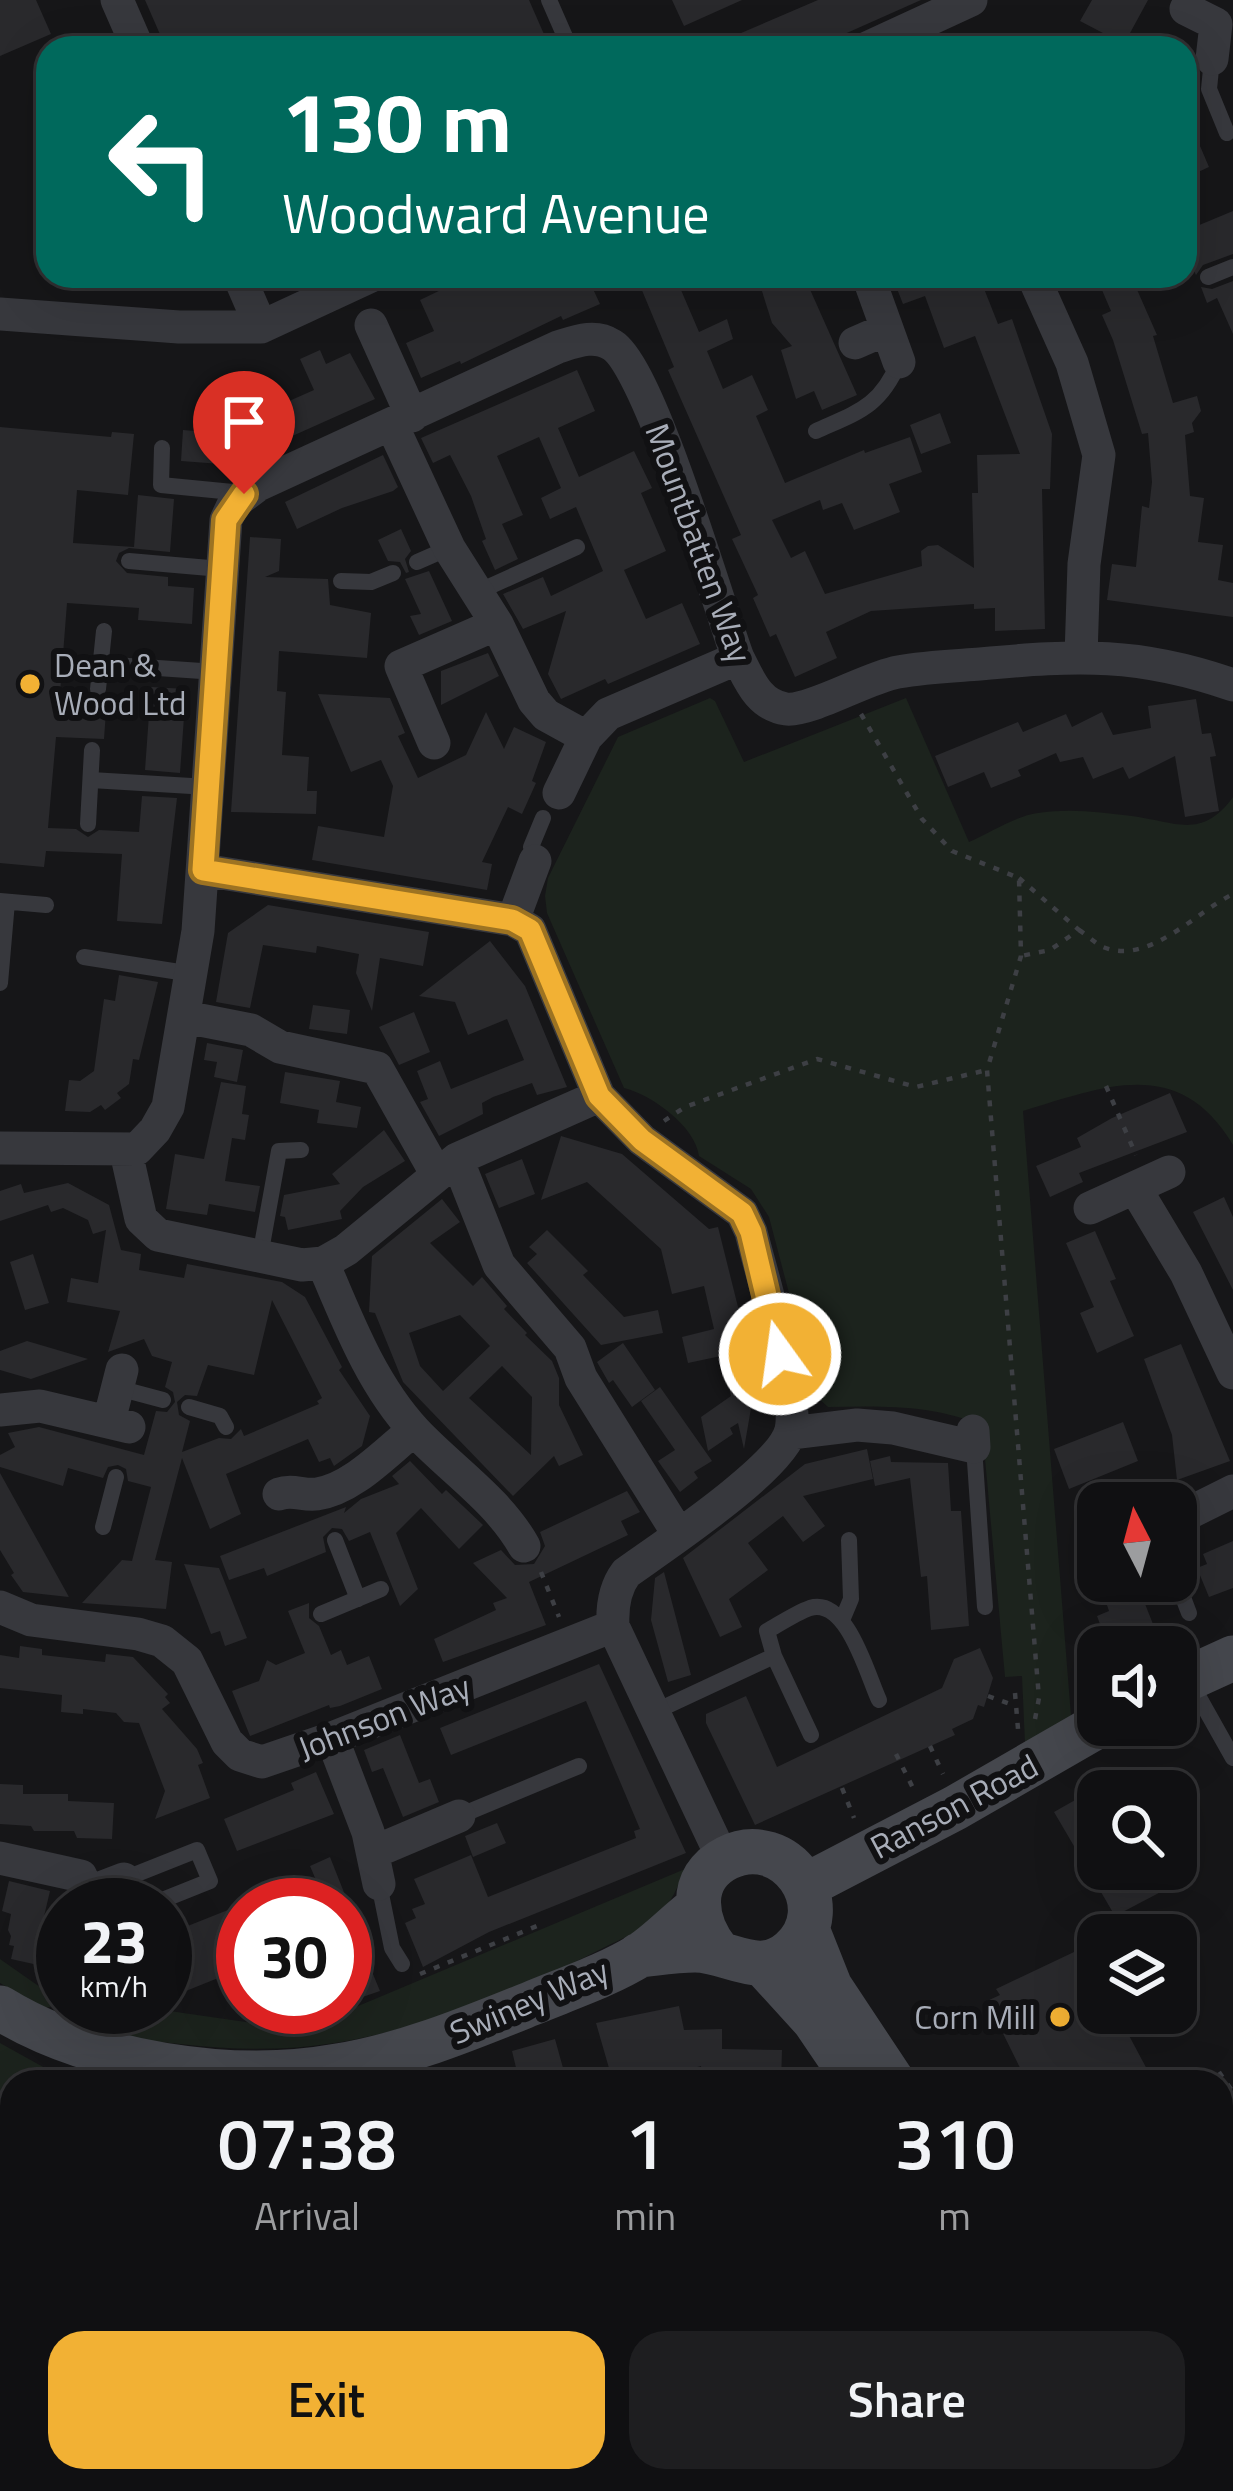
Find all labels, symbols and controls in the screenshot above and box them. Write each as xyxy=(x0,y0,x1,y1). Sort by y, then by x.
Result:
text: 130 m xyxy=(282,57,512,185)
icon: left xyxy=(84,84,240,240)
text: Woodward Avenue xyxy=(282,172,710,254)
pin xyxy=(193,371,295,494)
icon: arrive xyxy=(211,389,277,455)
street label: Mountbatten Way xyxy=(633,416,766,670)
place label: Dean & Wood Ltd xyxy=(54,640,186,728)
marker: Dean & Wood Ltd xyxy=(17,671,43,697)
position arrow xyxy=(717,1291,843,1417)
north arrow xyxy=(1077,1482,1197,1602)
map controls xyxy=(1077,1482,1197,2034)
button: sound xyxy=(1077,1626,1197,1746)
street label: Johnson Way xyxy=(291,1661,478,1773)
street label: Ranson Road xyxy=(861,1741,1047,1871)
button: search xyxy=(1077,1770,1197,1890)
speed limit sign: 30 xyxy=(216,1878,372,2034)
text: 23 xyxy=(80,1895,148,1986)
button: layers xyxy=(1077,1914,1197,2034)
street label: Swiney Way xyxy=(442,1945,616,2057)
text: km/h xyxy=(80,1963,148,2009)
place label: Corn Mill xyxy=(914,1992,1036,2042)
marker: Corn Mill xyxy=(1047,2004,1073,2030)
text: 07:38 xyxy=(218,2087,396,2197)
text: 1 xyxy=(625,2087,665,2197)
text: 310 xyxy=(894,2087,1015,2197)
text: Arrival xyxy=(254,2186,360,2245)
text: min xyxy=(614,2186,676,2245)
text: m xyxy=(938,2186,971,2245)
button: Exit xyxy=(48,2331,605,2469)
button: Share xyxy=(629,2331,1185,2469)

